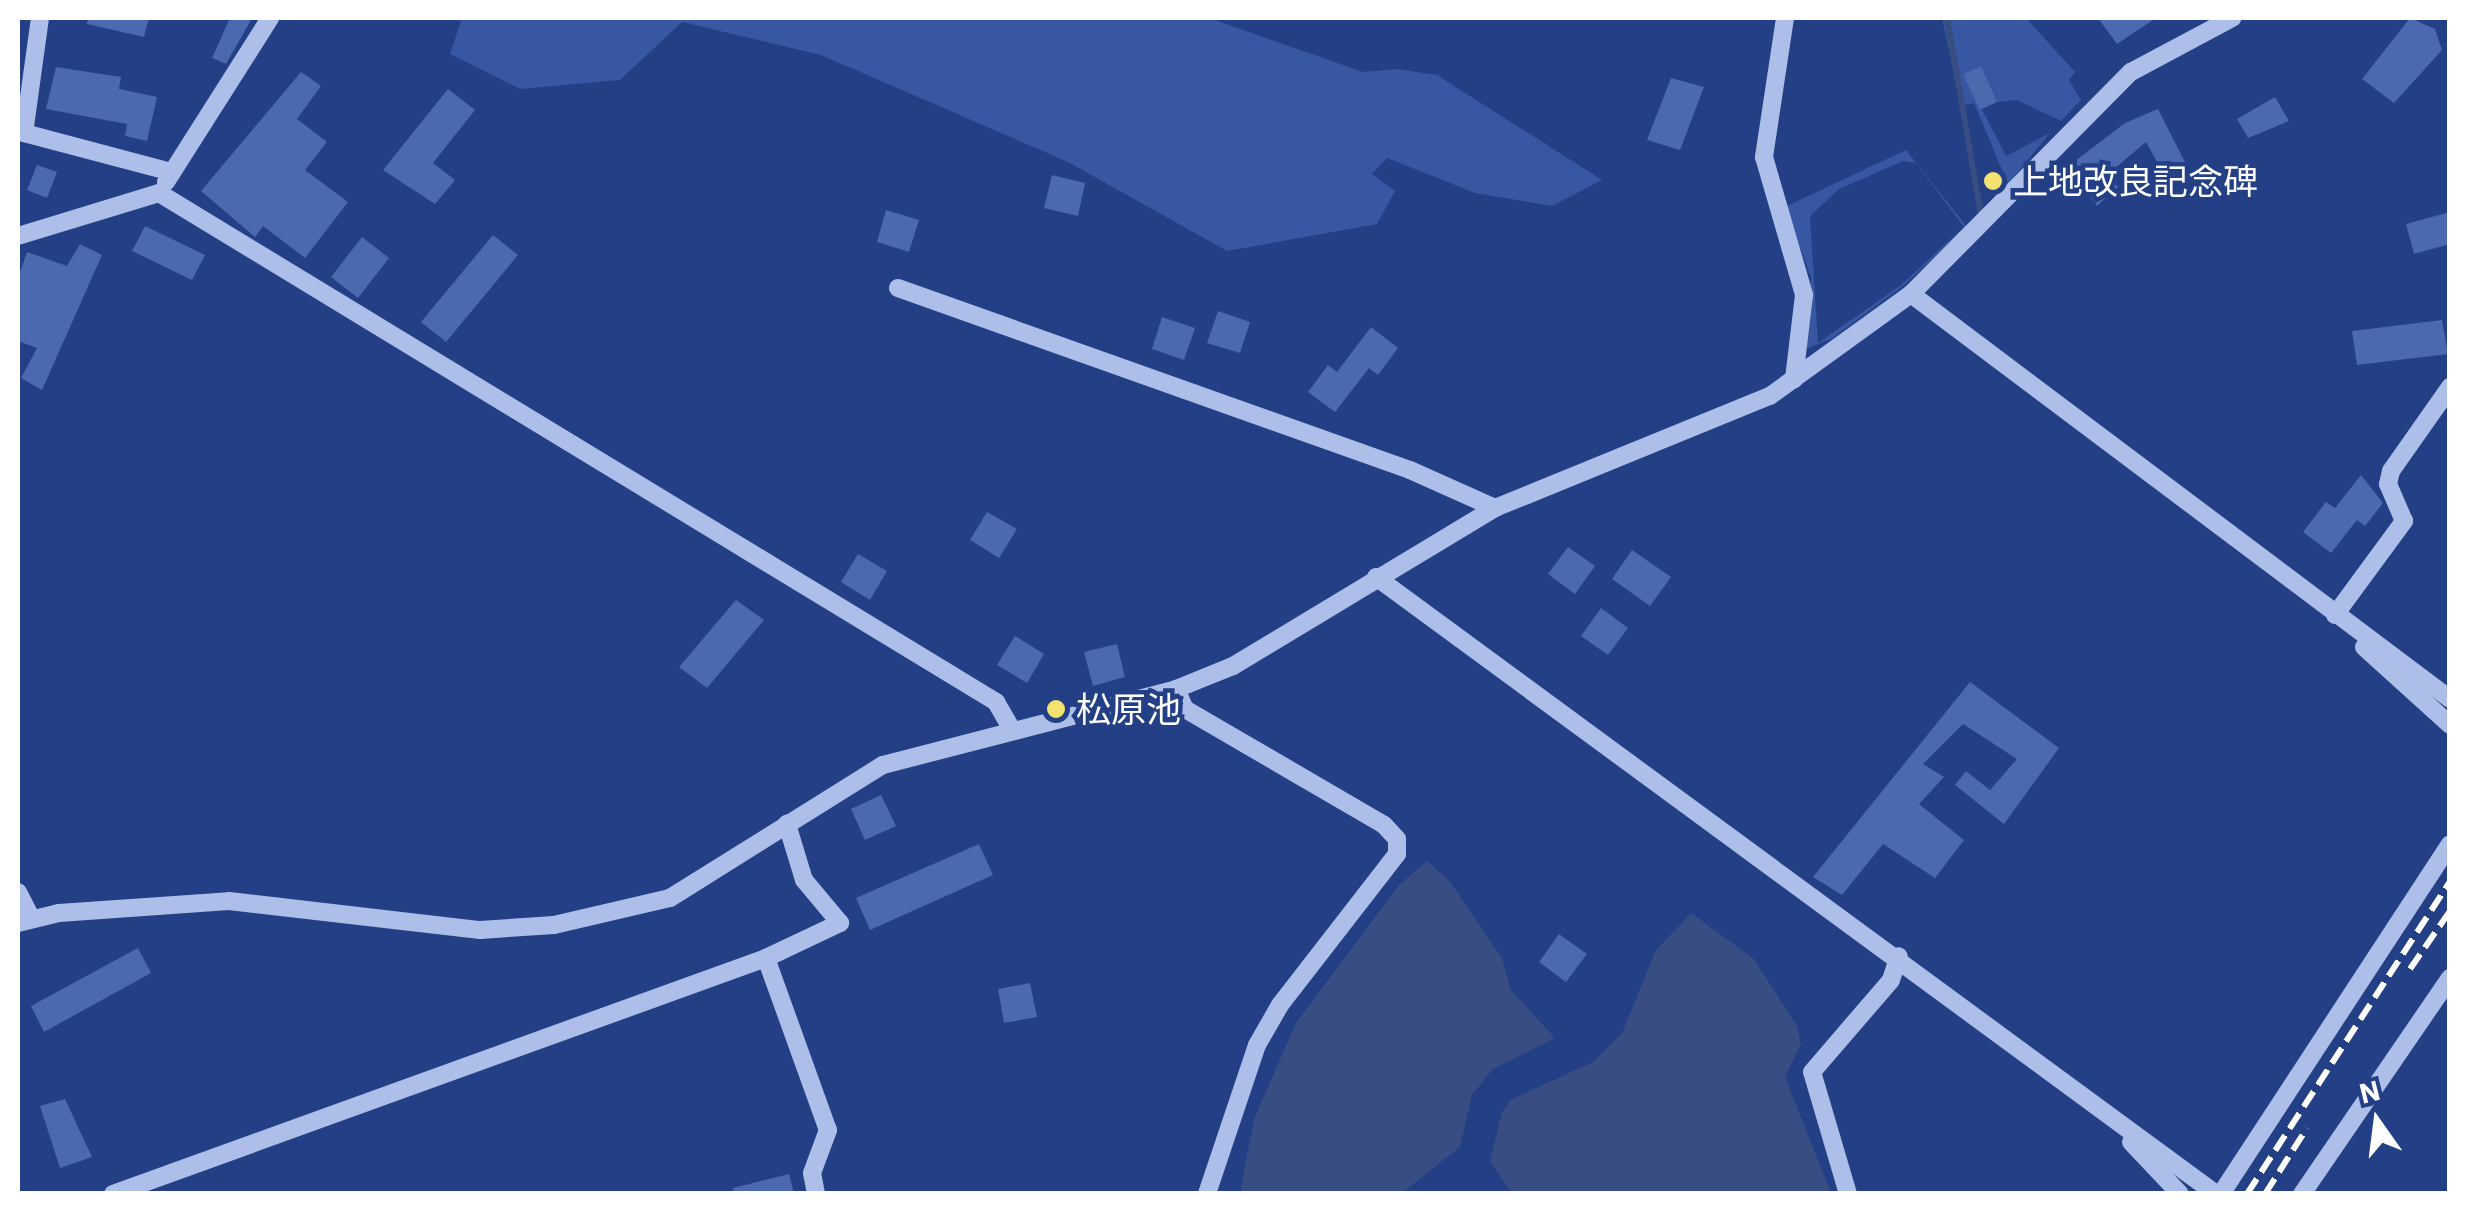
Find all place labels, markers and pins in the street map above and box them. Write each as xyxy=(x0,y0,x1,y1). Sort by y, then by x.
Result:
place label: 上地改良記念碑 xyxy=(2013,160,2258,202)
marker: 上地改良記念碑 xyxy=(1982,170,2004,192)
place label: 松原池 xyxy=(1076,688,1181,730)
marker: 松原池 xyxy=(1045,698,1067,720)

